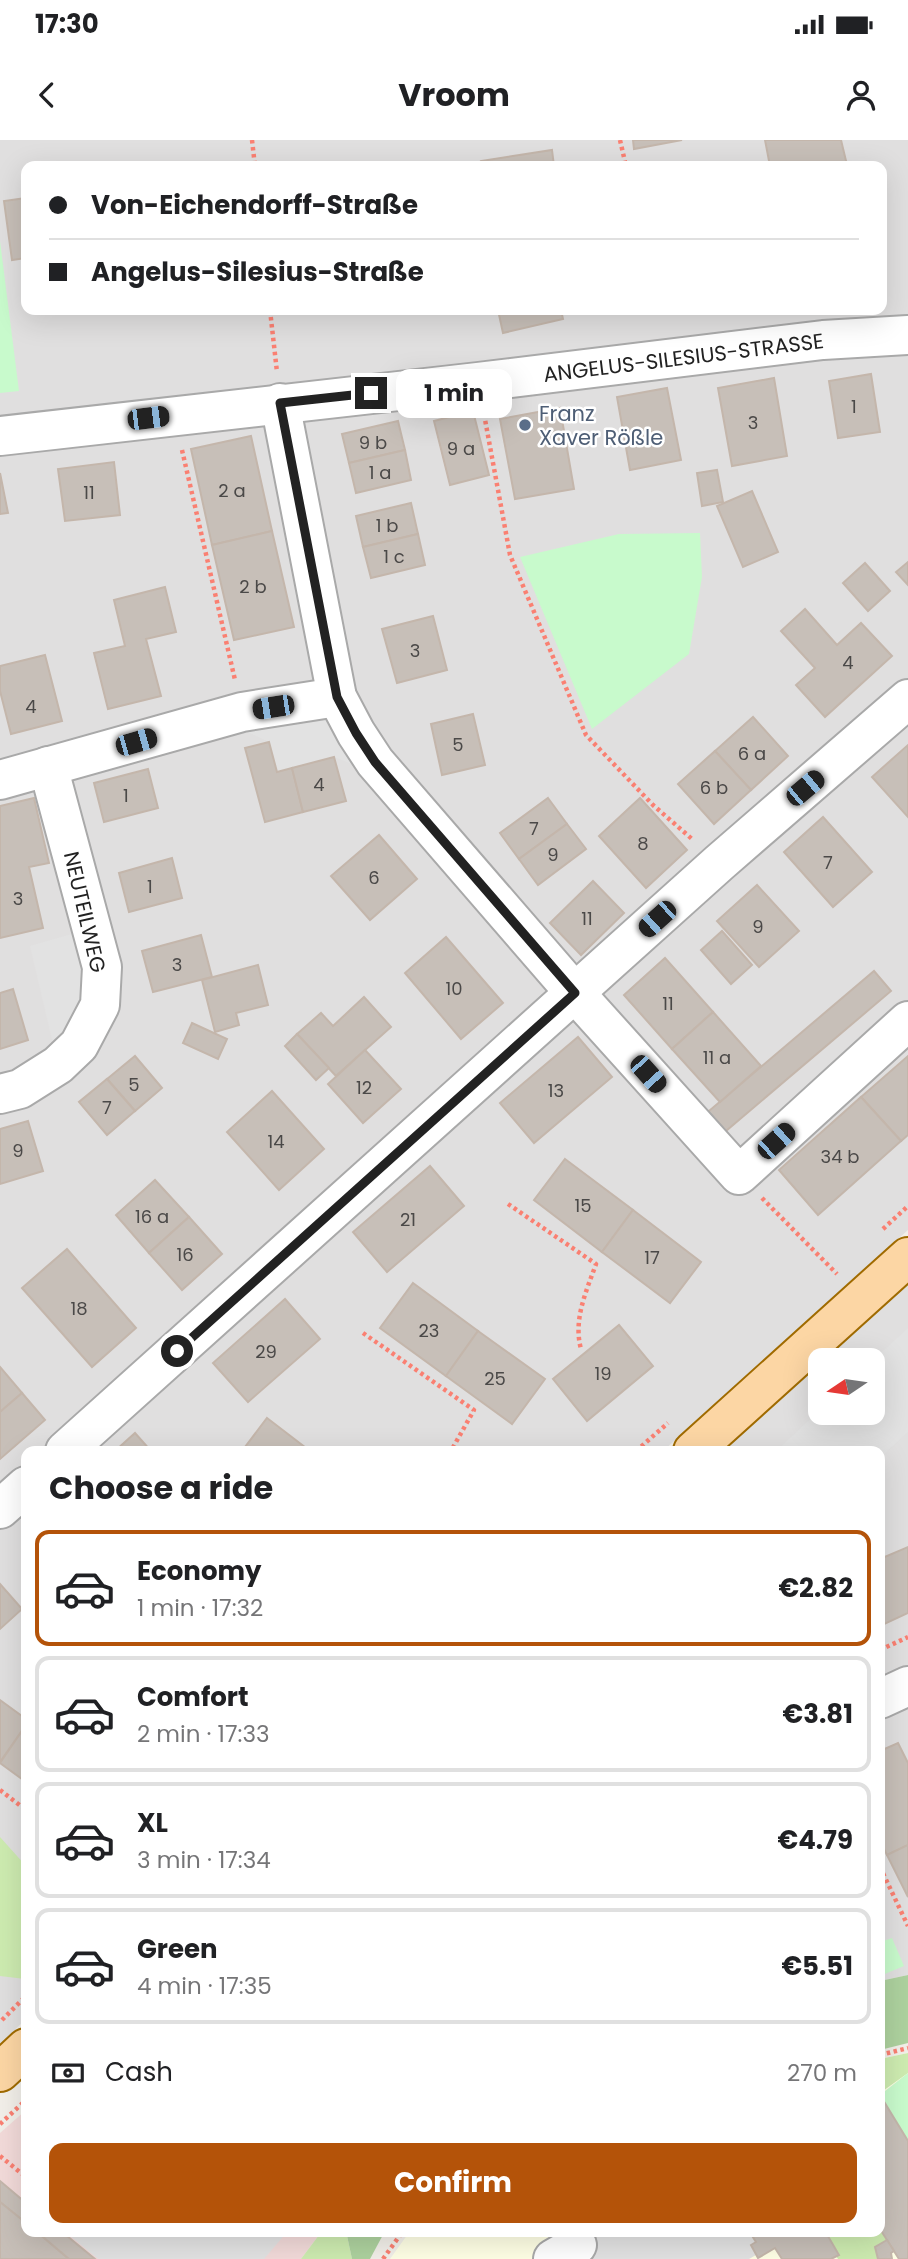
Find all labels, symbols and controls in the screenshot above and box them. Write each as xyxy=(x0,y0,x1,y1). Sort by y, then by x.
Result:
text: 17:30 xyxy=(35,6,99,42)
text: Vroom xyxy=(398,72,510,117)
icon: back xyxy=(28,76,66,114)
icon: person xyxy=(842,76,880,114)
text: Von-Eichendorff-Straße xyxy=(91,187,418,223)
text: Angelus-Silesius-Straße xyxy=(91,254,424,290)
street label: ANGELUS-SILESIUS-STRASSE xyxy=(542,326,825,388)
callout: 1 min xyxy=(396,369,511,418)
route end xyxy=(355,377,387,409)
text: 1 min xyxy=(424,377,484,409)
house number: 1 xyxy=(851,394,857,419)
place label: Franz Xaver Rößle xyxy=(539,399,663,452)
car xyxy=(126,405,171,431)
house number: 3 xyxy=(748,410,758,435)
marker: Franz Xaver Rößle xyxy=(517,417,533,433)
house number: 9 b xyxy=(359,430,387,455)
house number: 9 a xyxy=(447,436,475,461)
house number: 1 a xyxy=(369,460,391,485)
house number: 2 a xyxy=(218,478,246,503)
house number: 11 xyxy=(83,480,95,505)
house number: 1 b xyxy=(376,513,398,538)
house number: 1 c xyxy=(383,544,405,569)
house number: 2 b xyxy=(239,574,267,599)
house number: 3 xyxy=(410,638,420,663)
house number: 4 xyxy=(842,650,854,675)
car xyxy=(251,693,296,721)
house number: 4 xyxy=(25,694,37,719)
car xyxy=(113,726,160,758)
house number: 5 xyxy=(452,732,464,757)
house number: 6 a xyxy=(738,741,766,766)
car xyxy=(783,766,828,810)
house number: 4 xyxy=(313,772,325,797)
house number: 6 b xyxy=(700,775,728,800)
house number: 1 xyxy=(123,783,129,808)
house number: 7 xyxy=(529,816,539,841)
house number: 8 xyxy=(637,831,649,856)
house number: 9 xyxy=(547,842,559,867)
street label: NEUTEILWEG xyxy=(57,848,113,976)
house number: 7 xyxy=(823,850,833,875)
house number: 6 xyxy=(368,865,380,890)
house number: 1 xyxy=(147,874,153,899)
house number: 3 xyxy=(13,886,23,911)
car xyxy=(635,897,680,941)
house number: 11 xyxy=(581,906,593,931)
house number: 9 xyxy=(752,914,764,939)
house number: 3 xyxy=(172,952,182,977)
house number: 10 xyxy=(445,976,463,1001)
house number: 11 xyxy=(662,991,674,1016)
house number: 11 a xyxy=(703,1045,731,1070)
car xyxy=(627,1051,670,1097)
house number: 5 xyxy=(128,1072,140,1097)
house number: 12 xyxy=(356,1075,372,1100)
house number: 13 xyxy=(548,1078,564,1103)
house number: 7 xyxy=(102,1095,112,1120)
car xyxy=(754,1119,799,1163)
house number: 14 xyxy=(267,1129,285,1154)
house number: 9 xyxy=(12,1138,24,1163)
house number: 34 b xyxy=(821,1144,859,1169)
house number: 15 xyxy=(574,1193,592,1218)
house number: 16 a xyxy=(135,1204,169,1229)
house number: 21 xyxy=(400,1207,416,1232)
house number: 16 xyxy=(176,1242,194,1267)
house number: 17 xyxy=(644,1245,660,1270)
house number: 18 xyxy=(70,1296,88,1321)
house number: 23 xyxy=(419,1318,439,1343)
route start xyxy=(161,1335,193,1367)
house number: 29 xyxy=(255,1339,277,1364)
north arrow xyxy=(808,1348,886,1424)
map controls xyxy=(808,1348,885,1425)
house number: 19 xyxy=(594,1361,612,1386)
house number: 25 xyxy=(484,1366,506,1391)
text: Choose a ride xyxy=(49,1465,273,1510)
text: Economy xyxy=(137,1553,261,1589)
icon: car xyxy=(53,1557,116,1620)
text: €2.82 xyxy=(778,1570,853,1606)
text: 1 min · 17:32 xyxy=(137,1592,263,1624)
text: Comfort xyxy=(137,1679,249,1715)
icon: car xyxy=(53,1683,116,1746)
text: €3.81 xyxy=(783,1696,853,1732)
text: 2 min · 17:33 xyxy=(137,1718,270,1750)
text: XL xyxy=(137,1805,168,1841)
icon: car xyxy=(53,1809,116,1872)
text: €4.79 xyxy=(777,1822,853,1858)
text: 3 min · 17:34 xyxy=(137,1844,271,1876)
text: Green xyxy=(137,1931,218,1967)
icon: car xyxy=(53,1935,116,1998)
text: €5.51 xyxy=(781,1948,853,1984)
text: 4 min · 17:35 xyxy=(137,1970,272,2002)
icon: cash xyxy=(49,2054,87,2092)
text: Cash xyxy=(105,2054,173,2090)
text: 270 m xyxy=(787,2057,857,2089)
button: Confirm xyxy=(49,2143,857,2223)

